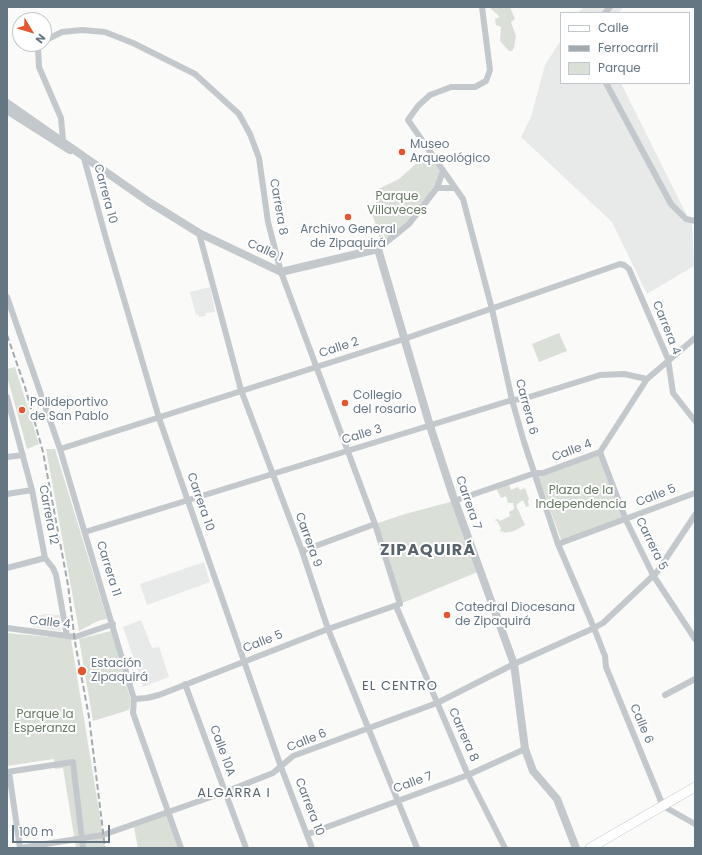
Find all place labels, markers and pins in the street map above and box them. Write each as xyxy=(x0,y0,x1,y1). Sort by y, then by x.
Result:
place label: Museo Arqueológico xyxy=(410,138,490,166)
marker: Museo Arqueológico xyxy=(397,147,407,157)
marker: Archivo General de Zipaquirá xyxy=(343,212,353,222)
place label: Archivo General de Zipaquirá xyxy=(300,223,396,251)
place label: Collegio del rosario xyxy=(353,389,416,417)
place label: Polideportivo de San Pablo xyxy=(30,396,109,424)
marker: Collegio del rosario xyxy=(340,398,350,408)
marker: Polideportivo de San Pablo xyxy=(17,405,27,415)
place label: Catedral Diocesana de Zipaquirá xyxy=(455,601,575,629)
marker: Catedral Diocesana de Zipaquirá xyxy=(442,610,452,620)
place label: Estación Zipaquirá xyxy=(91,657,148,685)
marker: Estación Zipaquirá xyxy=(76,665,88,677)

